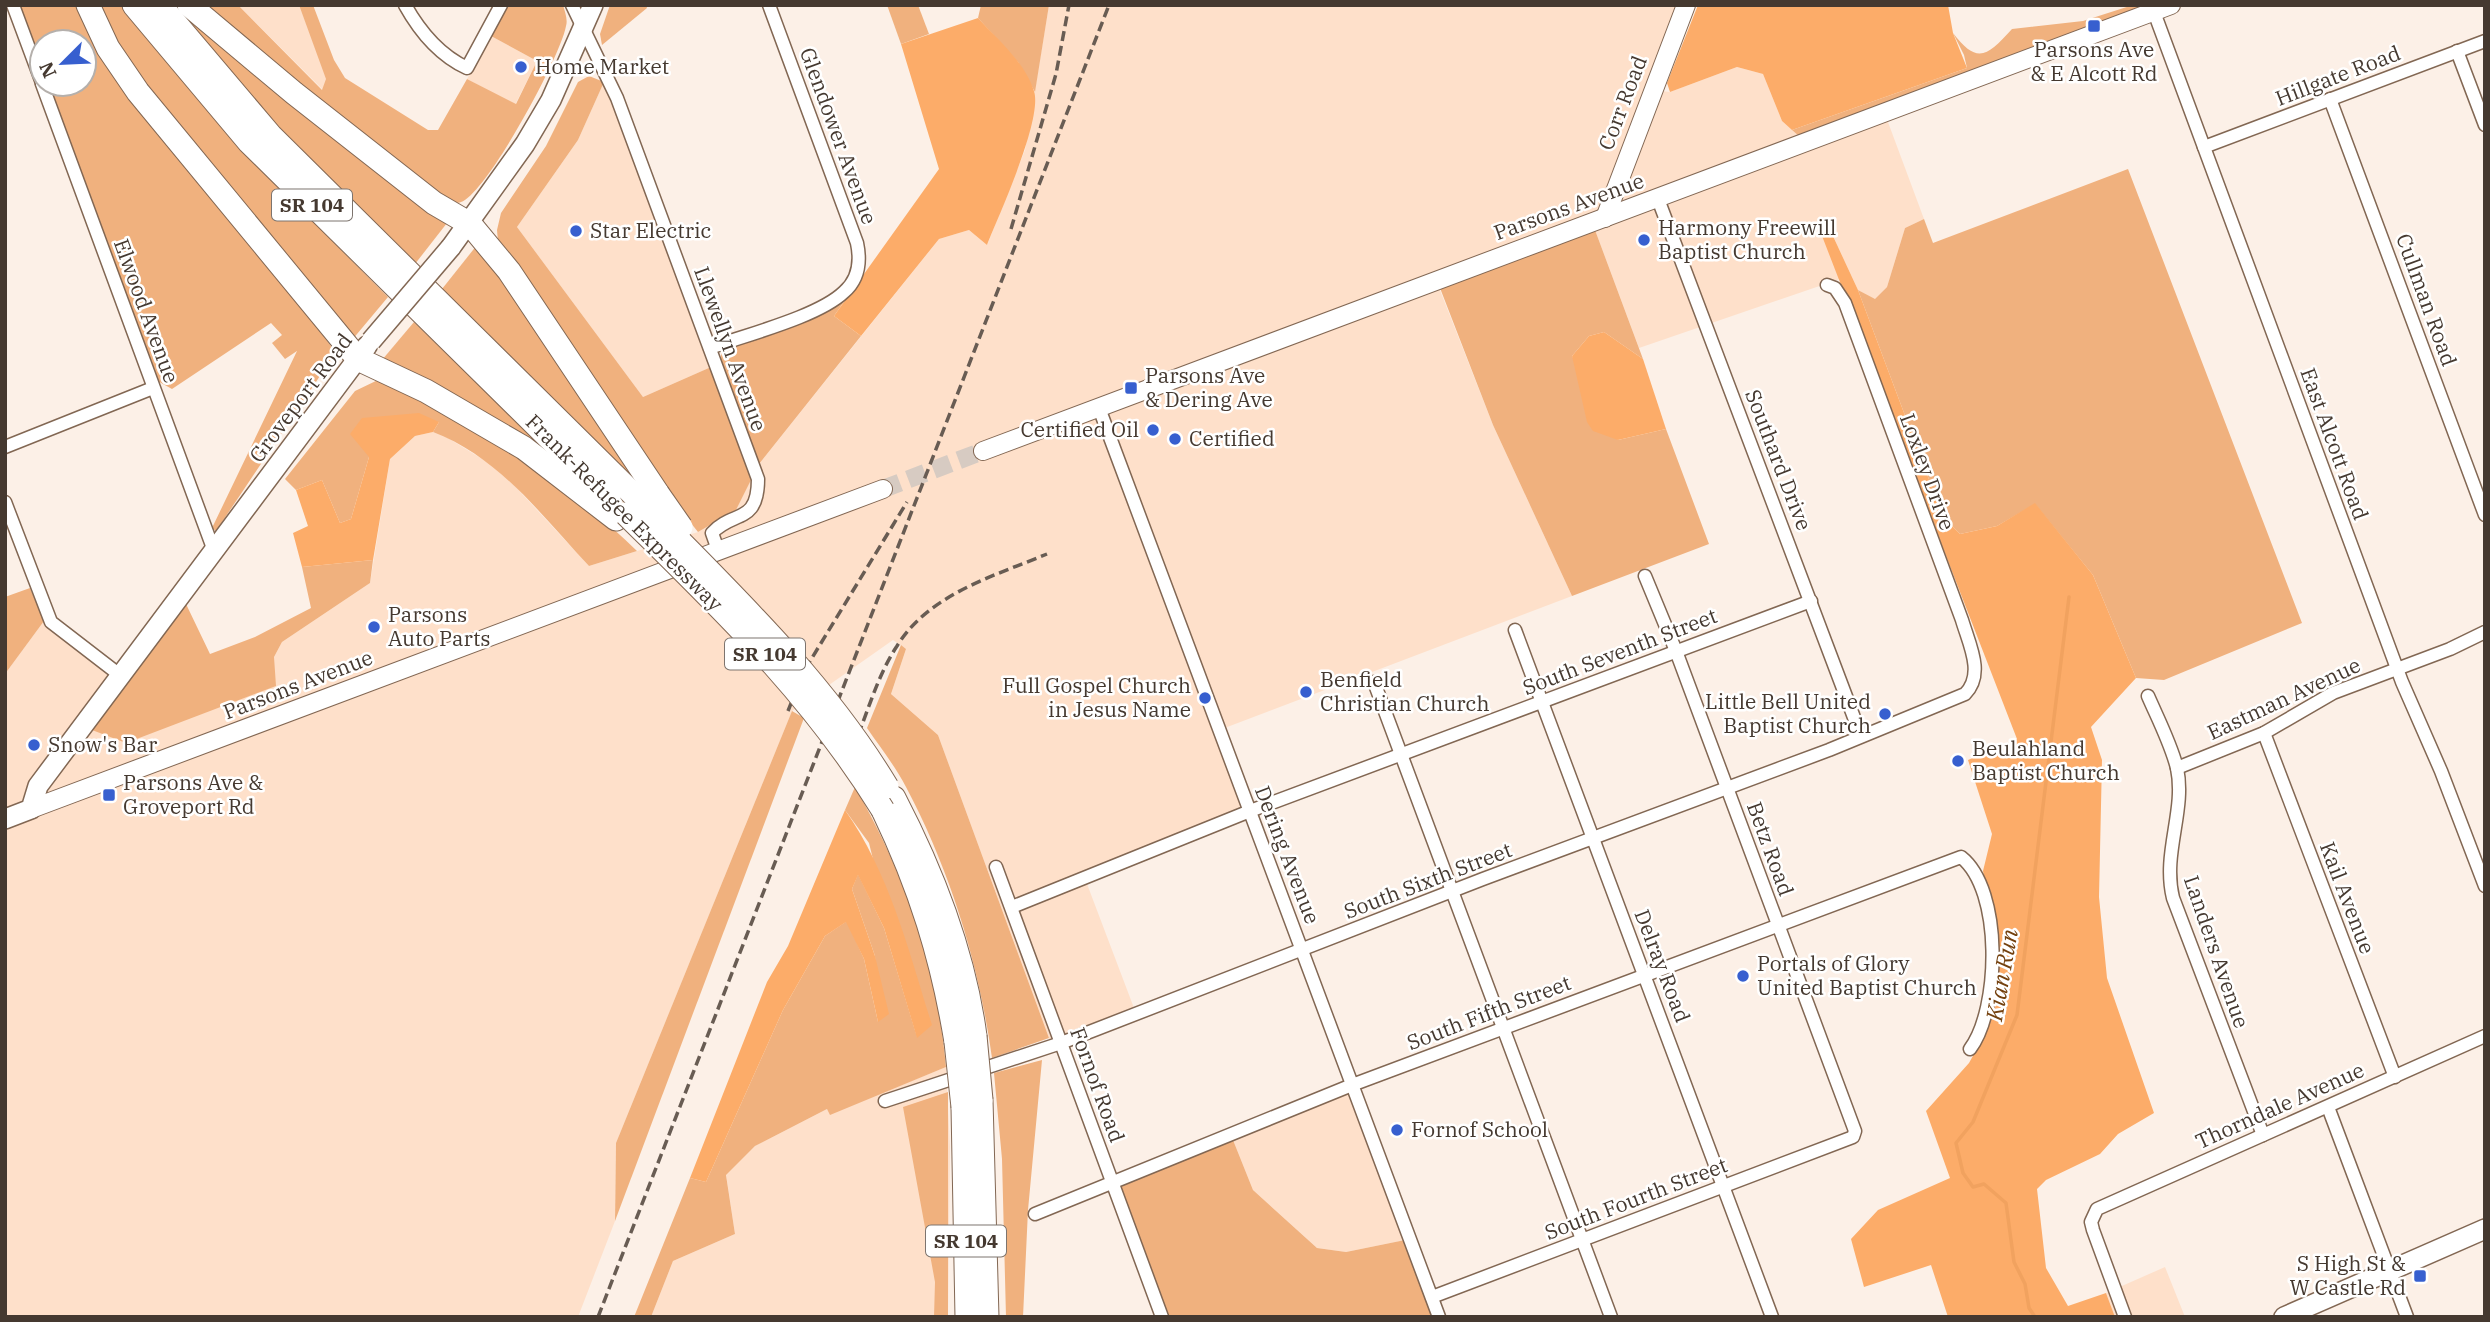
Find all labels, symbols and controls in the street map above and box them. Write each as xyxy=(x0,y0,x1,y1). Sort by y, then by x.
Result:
marker: Parsons Ave & E Alcott Rd xyxy=(2086,18,2102,34)
north arrow xyxy=(28,28,98,98)
place label: Parsons Ave & E Alcott Rd xyxy=(2030,35,2158,87)
street label: Hillgate Road xyxy=(2271,38,2404,112)
street label: Glendower Avenue xyxy=(794,43,884,228)
street label: Corr Road xyxy=(1591,51,1653,154)
place label: Home Market xyxy=(535,52,669,80)
text: N xyxy=(33,58,61,82)
marker: Home Market xyxy=(513,59,529,75)
street label: Parsons Avenue xyxy=(1490,166,1648,246)
road number: SR 104 xyxy=(272,190,352,220)
place label: Harmony Freewill Baptist Church xyxy=(1658,213,1836,265)
place label: Star Electric xyxy=(590,216,711,244)
marker: Star Electric xyxy=(568,223,584,239)
street label: Cullman Road xyxy=(2390,230,2464,370)
marker: Harmony Freewill Baptist Church xyxy=(1636,232,1652,248)
street label: Elwood Avenue xyxy=(108,235,186,387)
street label: Llewellyn Avenue xyxy=(688,262,774,435)
street label: Groveport Road xyxy=(242,327,358,468)
place label: Parsons Ave & Dering Ave xyxy=(1145,361,1273,413)
street label: East Alcott Road xyxy=(2294,364,2376,524)
marker: Parsons Ave & Dering Ave xyxy=(1123,380,1139,396)
street label: Southard Drive xyxy=(1739,385,1819,534)
street label: Frank-Refugee Expressway xyxy=(520,408,730,618)
street label: Loxley Drive xyxy=(1894,409,1962,534)
place label: Certified Oil xyxy=(1020,415,1139,443)
marker: Certified Oil xyxy=(1145,422,1161,438)
place label: Certified xyxy=(1189,424,1275,452)
marker: Certified xyxy=(1167,431,1183,447)
place label: Parsons Auto Parts xyxy=(388,600,491,652)
street label: South Seventh Street xyxy=(1518,601,1721,701)
marker: Parsons Auto Parts xyxy=(366,619,382,635)
road number: SR 104 xyxy=(725,638,805,670)
street label: Parsons Avenue xyxy=(219,643,376,725)
street label: Eastman Avenue xyxy=(2202,650,2365,746)
place label: Benfield Christian Church xyxy=(1320,665,1490,717)
place label: Full Gospel Church in Jesus Name xyxy=(1002,671,1191,723)
marker: Benfield Christian Church xyxy=(1298,684,1314,700)
place label: Little Bell United Baptist Church xyxy=(1705,687,1871,739)
marker: Full Gospel Church in Jesus Name xyxy=(1197,690,1213,706)
marker: Little Bell United Baptist Church xyxy=(1877,706,1893,722)
place label: Snow's Bar xyxy=(48,730,158,758)
place label: Beulahland Baptist Church xyxy=(1972,734,2120,786)
marker: Snow's Bar xyxy=(26,737,42,753)
marker: Beulahland Baptist Church xyxy=(1950,753,1966,769)
place label: Parsons Ave & Groveport Rd xyxy=(123,768,263,820)
street label: Dering Avenue xyxy=(1249,782,1327,928)
marker: Parsons Ave & Groveport Rd xyxy=(101,787,117,803)
street label: Betz Road xyxy=(1741,798,1801,900)
street label: South Sixth Street xyxy=(1340,835,1516,925)
street label: Kail Avenue xyxy=(2314,838,2382,958)
street label: Landers Avenue xyxy=(2178,872,2256,1032)
street label: Delray Road xyxy=(1629,905,1697,1026)
water label: Kian Run xyxy=(1978,926,2024,1024)
place label: Portals of Glory United Baptist Church xyxy=(1757,949,1977,1001)
street label: South Fifth Street xyxy=(1403,968,1575,1056)
marker: Portals of Glory United Baptist Church xyxy=(1735,968,1751,984)
street label: Fornof Road xyxy=(1064,1023,1132,1146)
street label: Thorndale Avenue xyxy=(2191,1055,2368,1155)
place label: Fornof School xyxy=(1411,1115,1548,1143)
marker: Fornof School xyxy=(1389,1122,1405,1138)
street label: South Fourth Street xyxy=(1540,1150,1731,1246)
road number: SR 104 xyxy=(926,1226,1006,1256)
place label: S High St & W Castle Rd xyxy=(2289,1249,2406,1301)
marker: S High St & W Castle Rd xyxy=(2412,1268,2428,1284)

